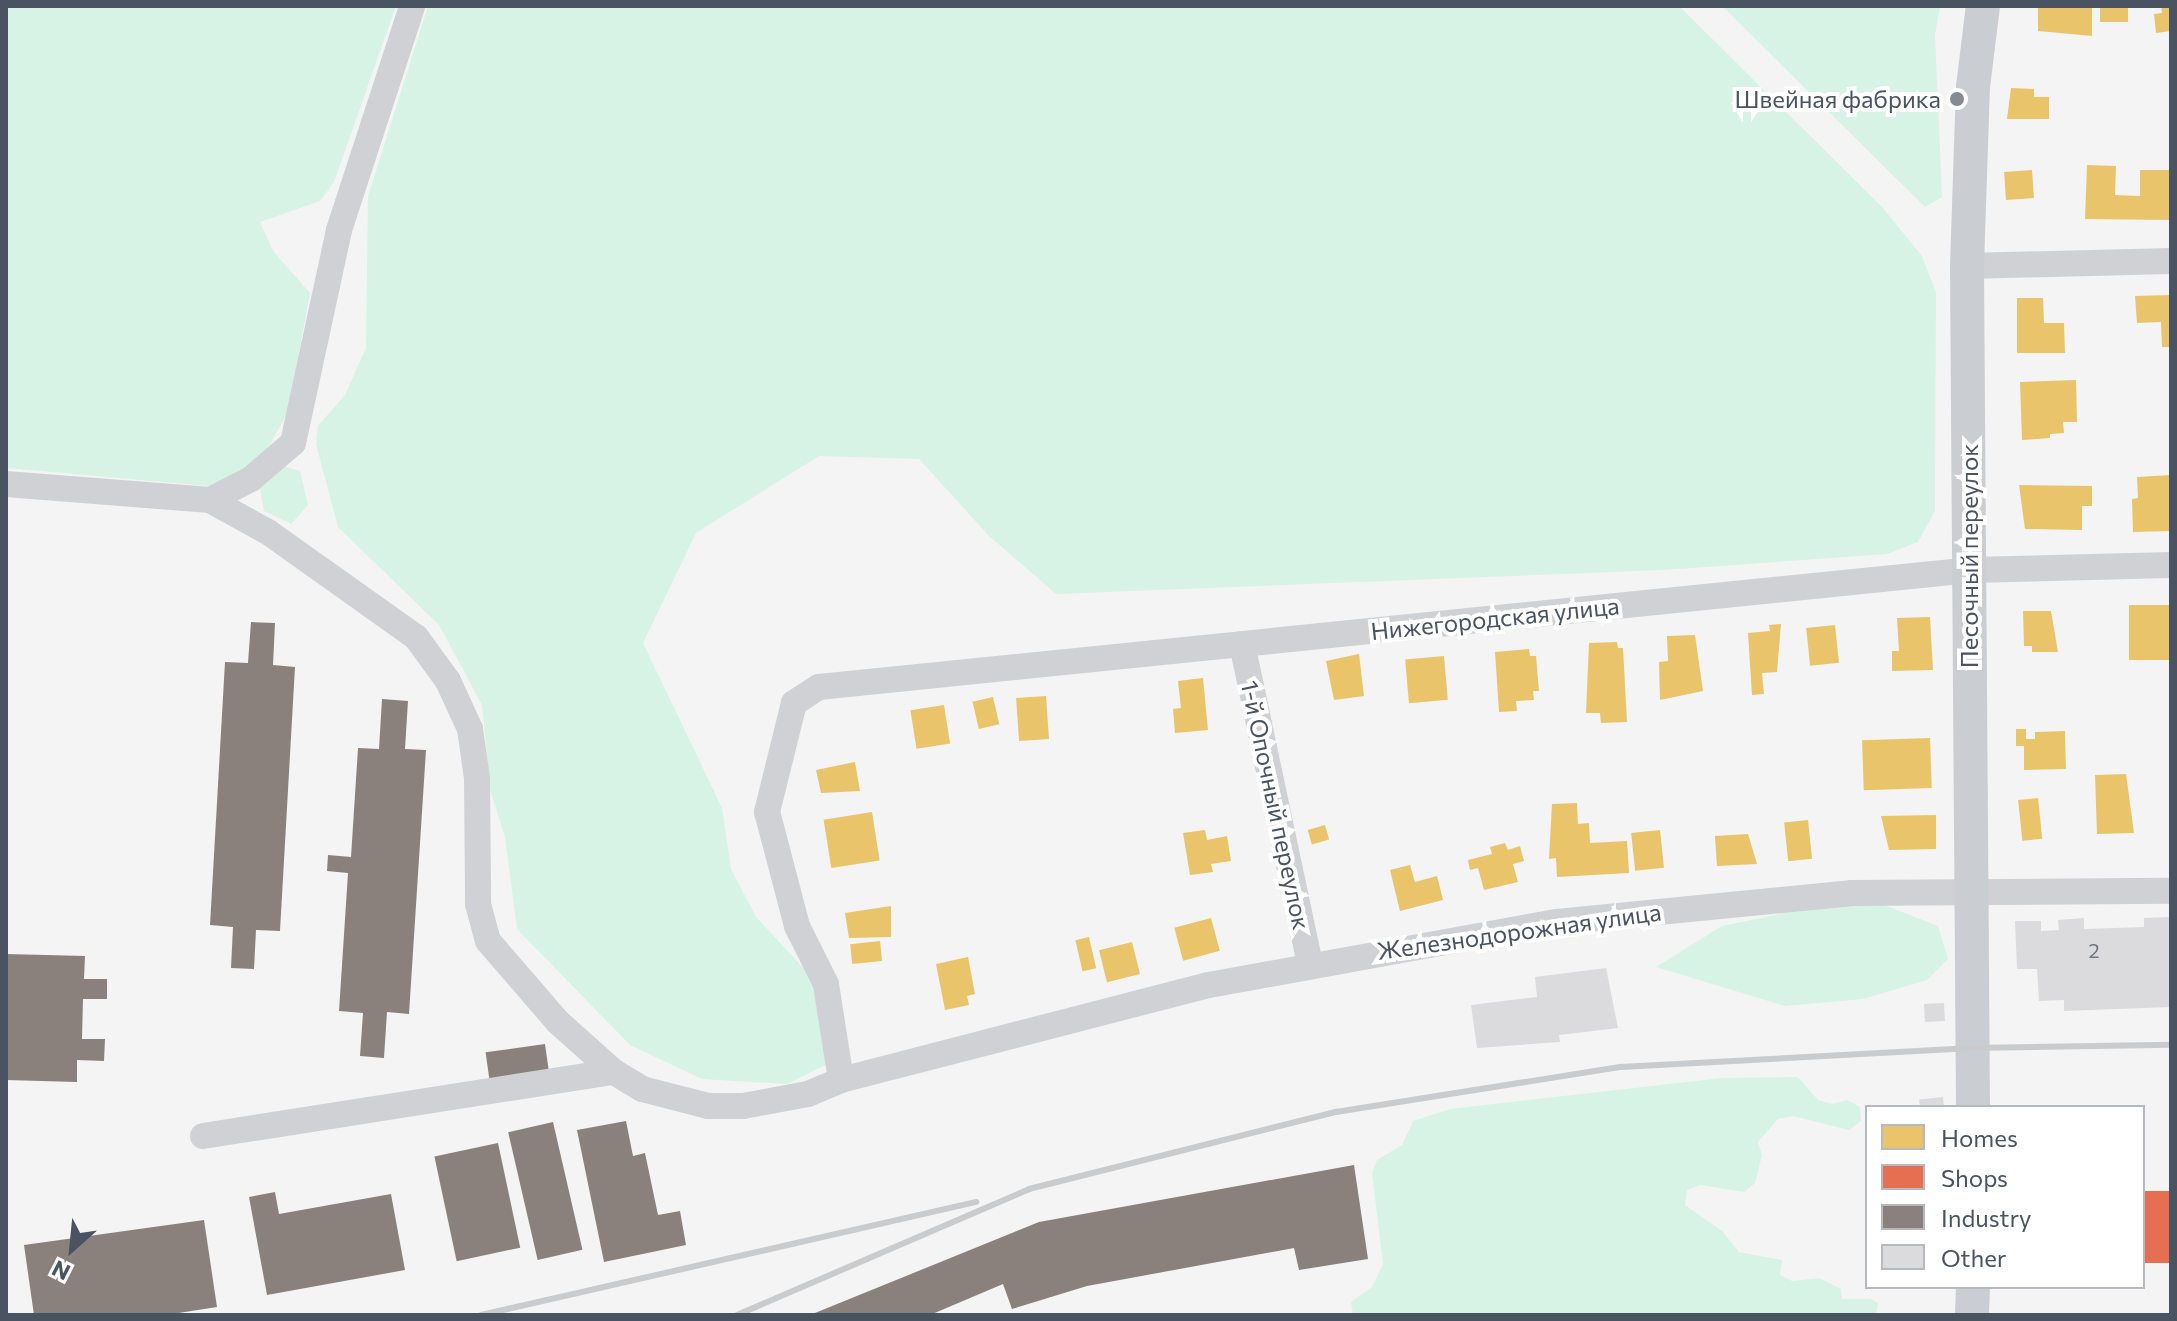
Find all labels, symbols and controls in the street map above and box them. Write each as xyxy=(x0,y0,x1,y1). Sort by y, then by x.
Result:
place label: Швейная фабрика xyxy=(1734,85,1941,113)
marker: Швейная фабрика xyxy=(1948,90,1966,108)
street label: Песочный переулок xyxy=(1955,444,1983,668)
street label: Нижегородская улица xyxy=(1369,591,1621,645)
street label: 1-й Опочный переулок xyxy=(1236,678,1316,932)
street label: Железнодорожная улица xyxy=(1375,897,1663,965)
house number: 2 xyxy=(2088,938,2100,962)
legend xyxy=(1865,1105,2145,1289)
text: Homes xyxy=(1941,1123,2018,1152)
text: Shops xyxy=(1941,1163,2008,1192)
text: Industry xyxy=(1941,1203,2031,1232)
north arrow xyxy=(32,1209,112,1289)
text: Other xyxy=(1941,1243,2006,1272)
text: N xyxy=(47,1255,74,1287)

